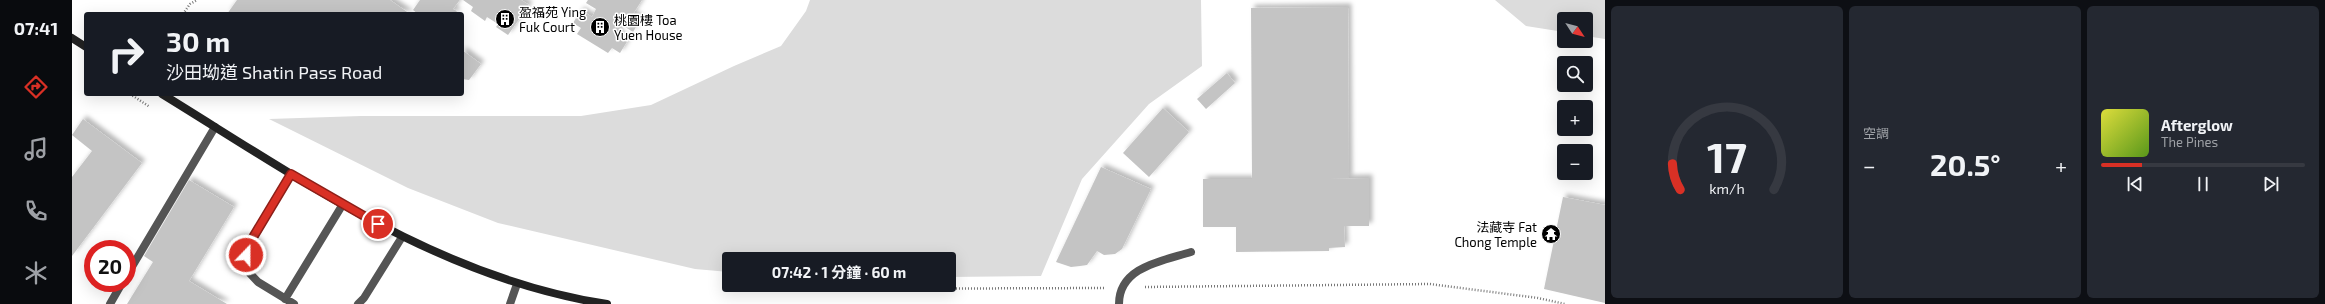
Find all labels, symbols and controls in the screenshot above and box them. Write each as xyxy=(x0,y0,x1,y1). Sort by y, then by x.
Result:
place label: 盈福苑 Ying Fuk Court xyxy=(519,4,586,35)
building icon: 盈福苑 Ying Fuk Court xyxy=(494,8,516,30)
place label: 桃園樓 Toa Yuen House xyxy=(614,12,683,43)
north arrow xyxy=(1557,12,1593,48)
map controls xyxy=(1557,12,1593,180)
building icon: 桃園樓 Toa Yuen House xyxy=(589,16,611,38)
text: 07:41 xyxy=(14,17,58,39)
text: 30 m xyxy=(166,24,230,58)
icon: right xyxy=(100,28,152,80)
button: search xyxy=(1557,56,1593,92)
text: 沙田坳道 Shatin Pass Road xyxy=(166,61,382,83)
icon: directions xyxy=(22,73,50,101)
button: + xyxy=(1557,100,1593,136)
text: Afterglow xyxy=(2161,116,2233,134)
text: 空調 xyxy=(1863,125,1889,141)
text: 17 xyxy=(1707,131,1747,181)
text: The Pines xyxy=(2161,134,2218,150)
icon: music xyxy=(22,135,50,163)
button: − xyxy=(1557,144,1593,180)
text: 20.5° xyxy=(1930,146,2001,182)
text: − xyxy=(1863,152,1876,178)
text: + xyxy=(2055,152,2067,178)
icon: previous xyxy=(2124,173,2146,195)
icon: pause xyxy=(2192,173,2214,195)
icon: next xyxy=(2260,173,2282,195)
text: km/h xyxy=(1709,180,1745,197)
icon: phone xyxy=(22,197,50,225)
pin xyxy=(361,207,395,241)
icon: arrive xyxy=(367,213,389,235)
place label: 法藏寺 Fat Chong Temple xyxy=(1454,219,1537,250)
temple icon: 法藏寺 Fat Chong Temple xyxy=(1540,223,1562,245)
position arrow xyxy=(225,234,267,276)
speed limit sign: 20 xyxy=(84,240,136,292)
icon: climate xyxy=(22,259,50,287)
text: 07:42 · 1 分鐘 · 60 m xyxy=(772,263,906,281)

